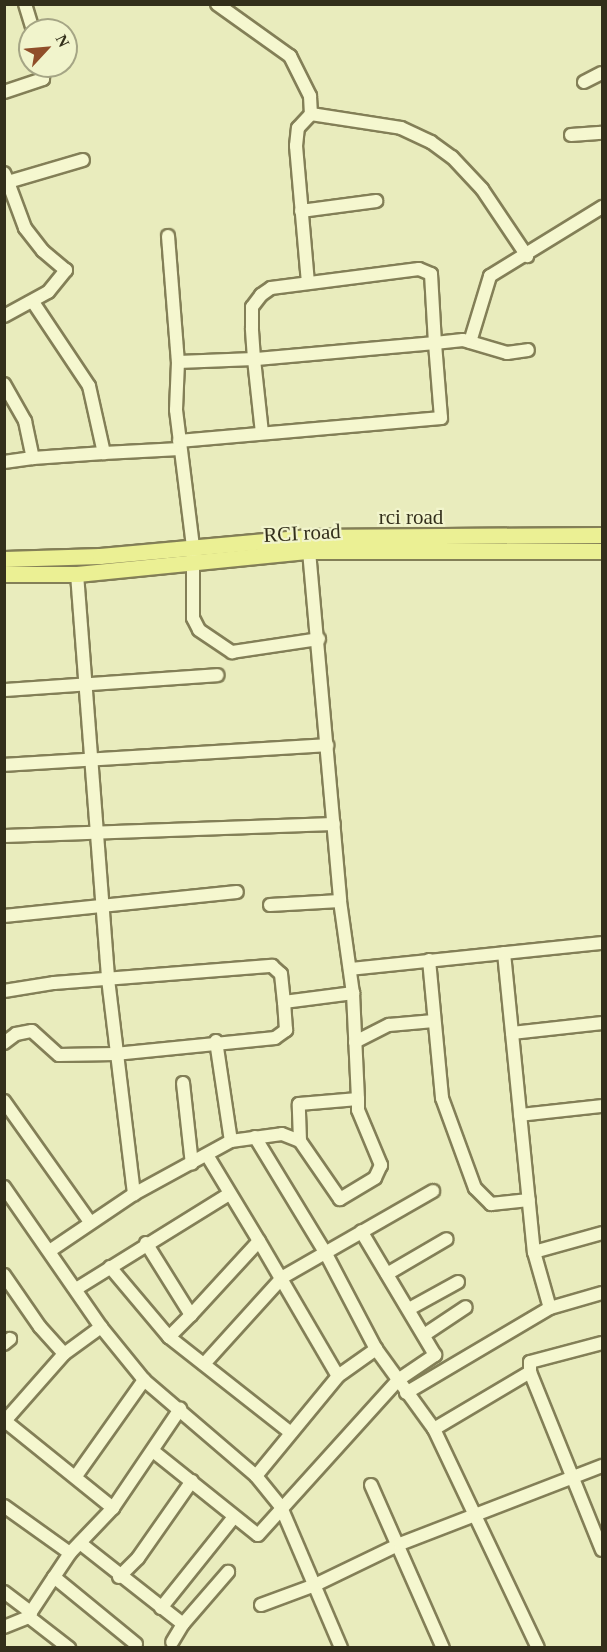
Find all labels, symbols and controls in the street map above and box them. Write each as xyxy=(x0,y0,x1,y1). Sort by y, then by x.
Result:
north arrow xyxy=(18,18,78,78)
text: N xyxy=(53,32,73,50)
street label: rci road xyxy=(379,504,443,530)
street label: RCI road xyxy=(263,518,341,548)

